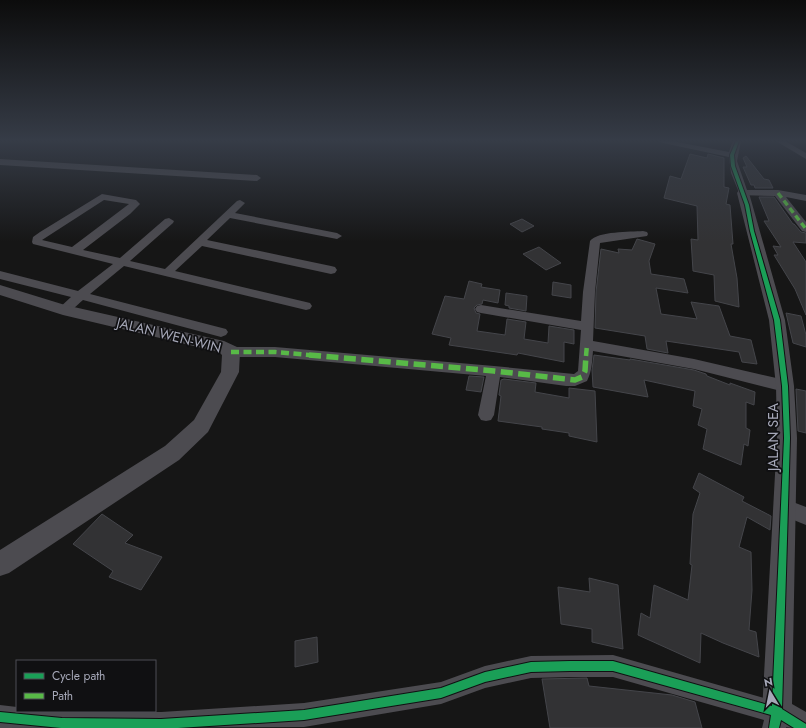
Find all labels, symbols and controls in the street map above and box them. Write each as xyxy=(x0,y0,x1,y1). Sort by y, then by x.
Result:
street label: JALAN WEN-WIN xyxy=(113,312,223,358)
street label: JALAN SEA xyxy=(763,402,783,473)
legend xyxy=(16,660,156,712)
text: Cycle path xyxy=(52,667,105,685)
north arrow xyxy=(750,672,790,712)
text: N xyxy=(763,674,774,691)
text: Path xyxy=(52,687,73,705)

